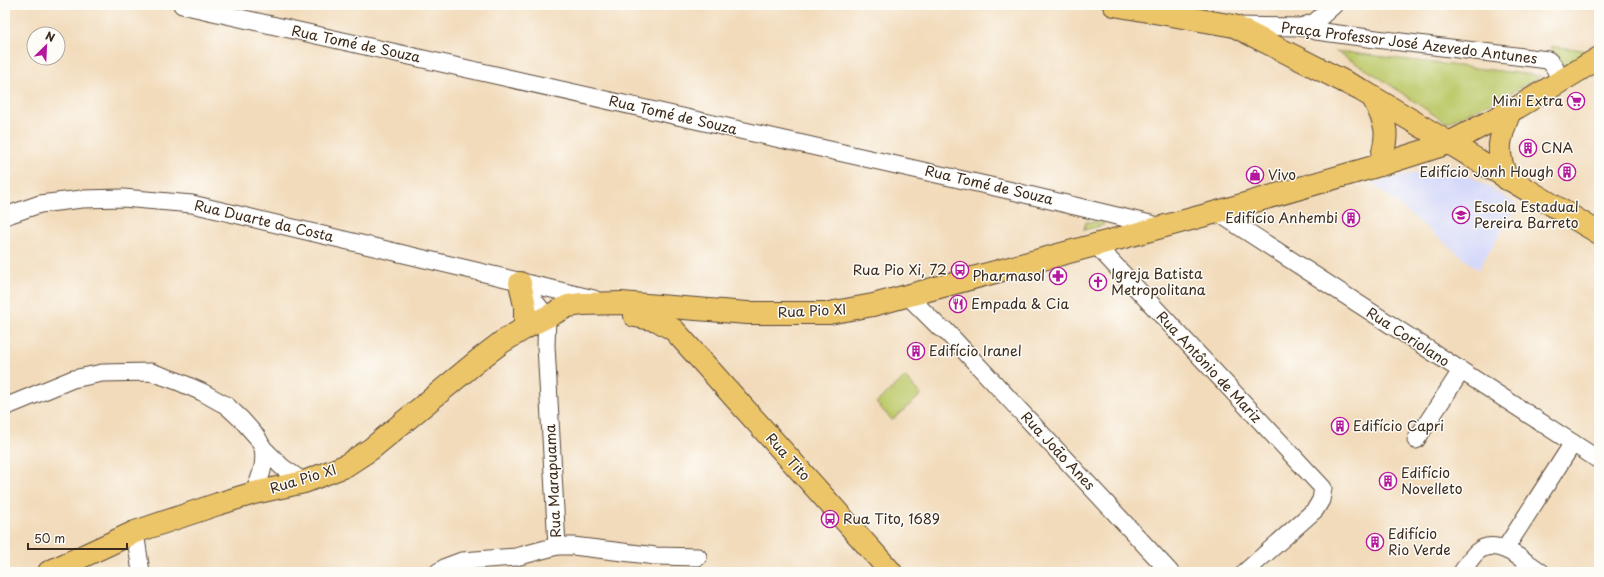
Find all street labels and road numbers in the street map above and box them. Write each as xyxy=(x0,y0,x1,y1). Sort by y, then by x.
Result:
street label: Praça Professor José Azevedo Antunes xyxy=(1280,16,1538,69)
street label: Rua Tomé de Souza xyxy=(290,20,423,67)
street label: Rua Tomé de Souza xyxy=(607,90,740,140)
street label: Rua Tomé de Souza xyxy=(923,160,1056,210)
street label: Rua Duarte da Costa xyxy=(192,194,336,247)
street label: Rua Pio XI xyxy=(777,298,847,323)
street label: Rua Coriolano xyxy=(1362,302,1454,372)
street label: Rua Antônio de Mariz xyxy=(1152,306,1267,427)
street label: Rua João Anes xyxy=(1016,407,1100,495)
street label: Rua Marapuama xyxy=(539,423,566,538)
street label: Rua Tito xyxy=(761,428,816,485)
street label: Rua Pio XI xyxy=(267,458,339,499)

